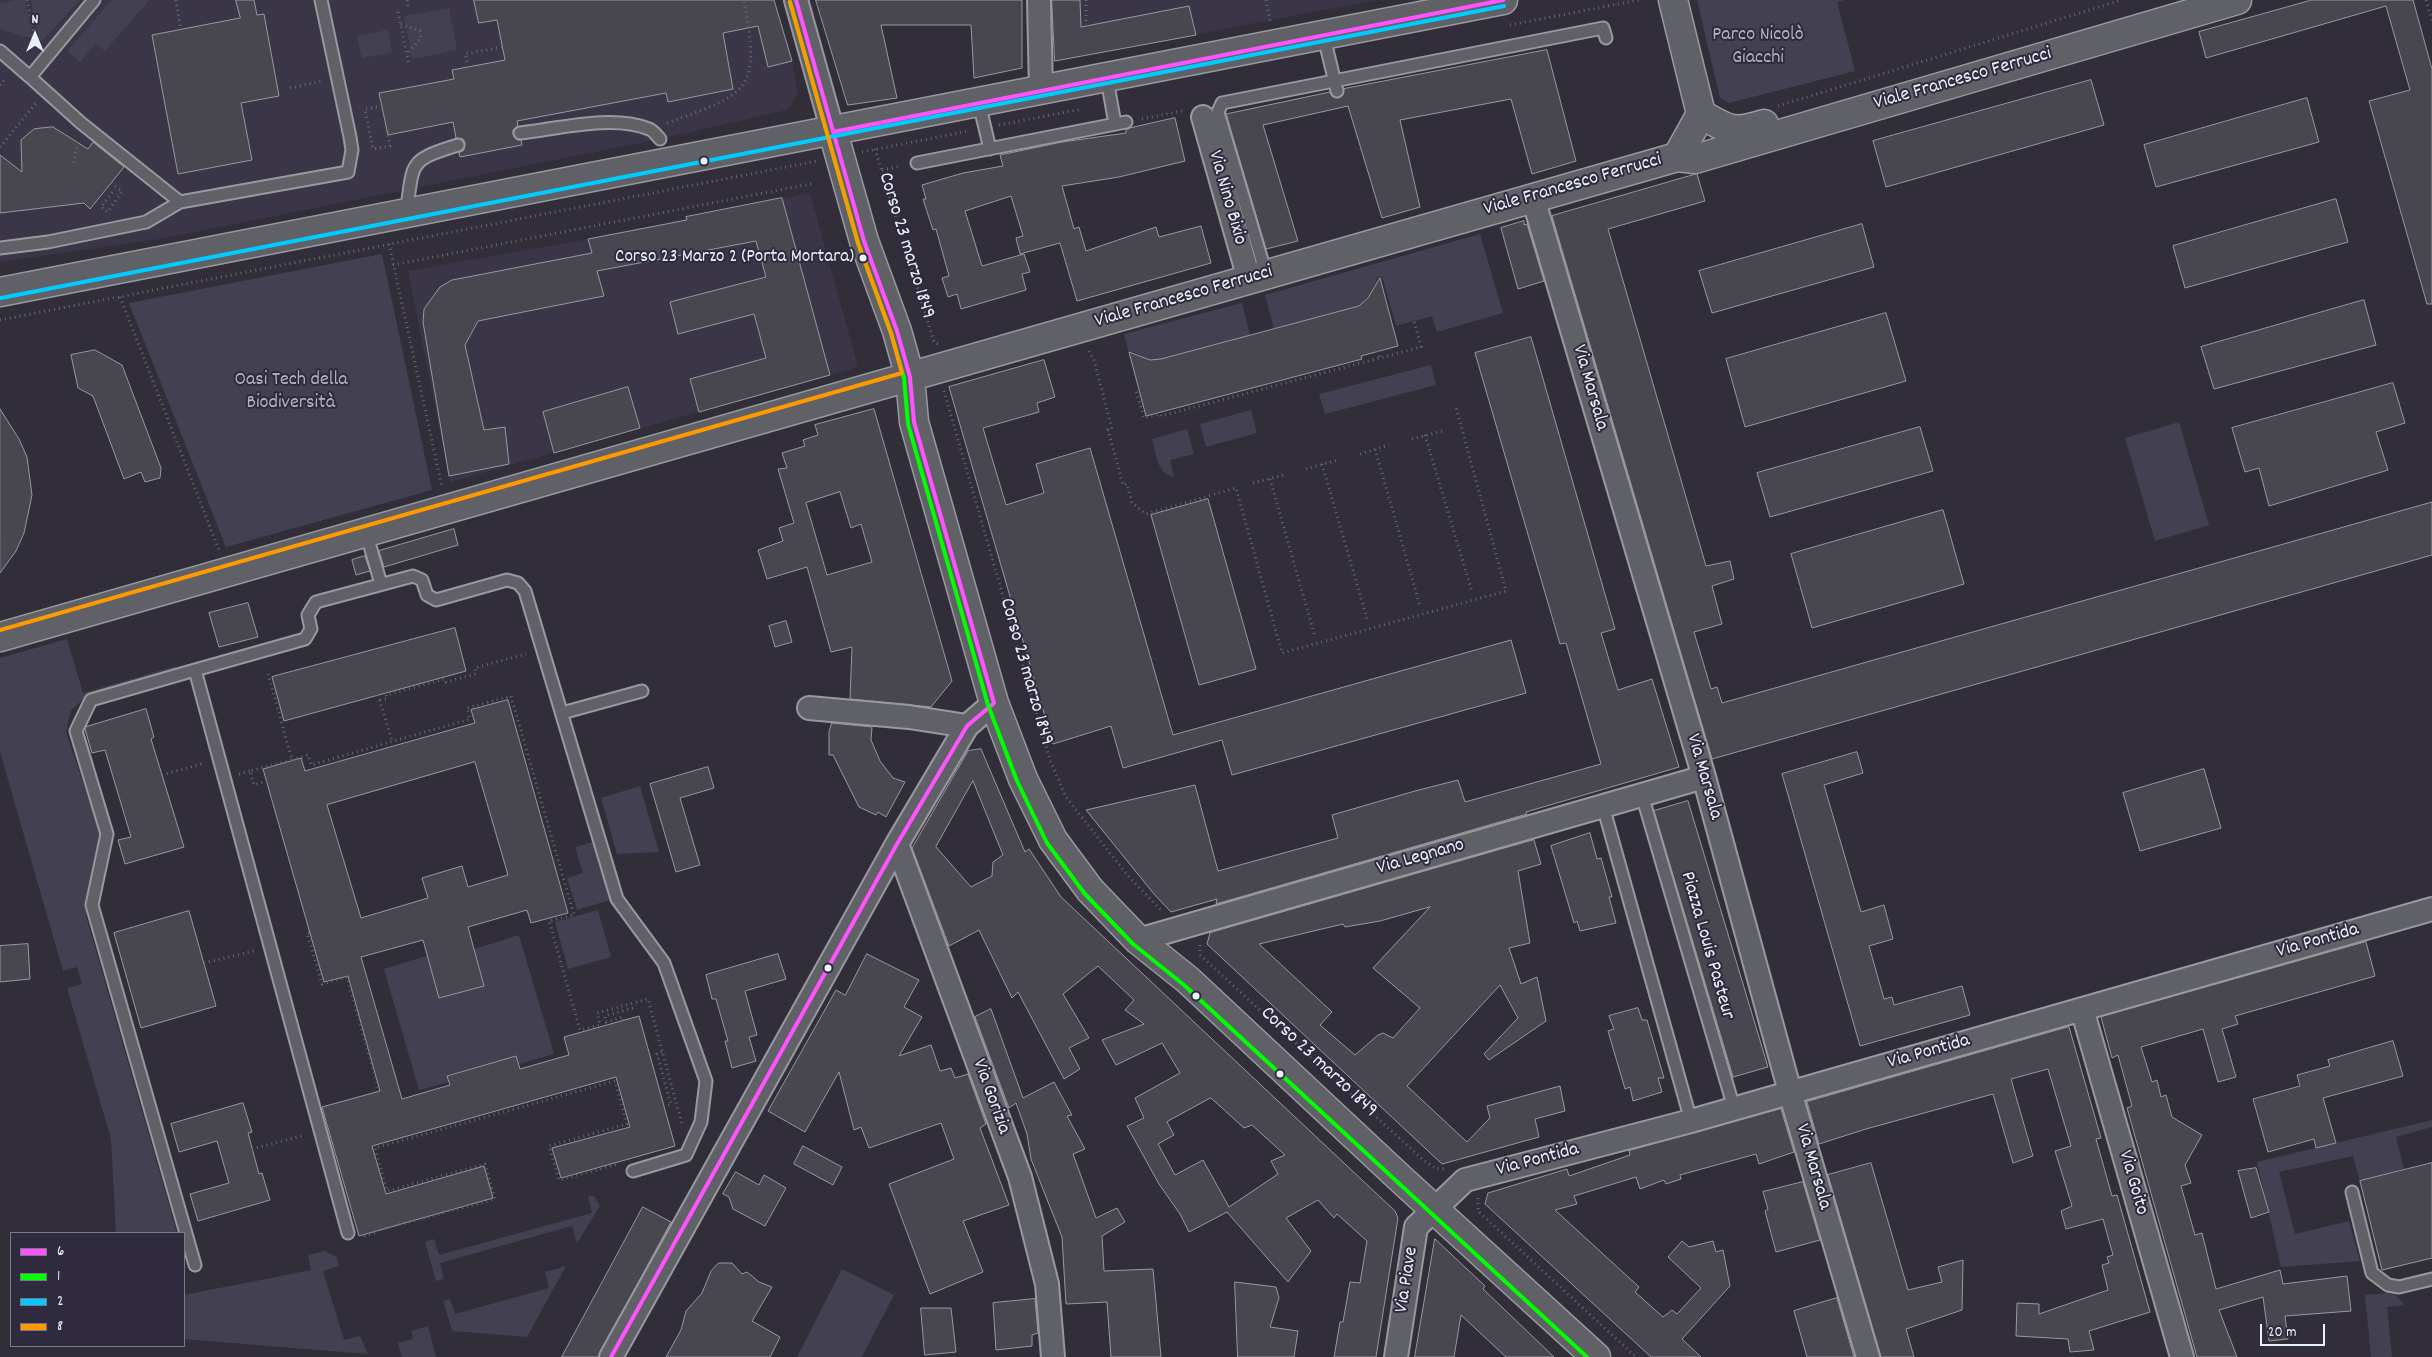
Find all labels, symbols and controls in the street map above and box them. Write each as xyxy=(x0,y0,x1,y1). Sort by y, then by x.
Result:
north arrow xyxy=(10,10,60,60)
text: N xyxy=(32,10,38,30)
park label: Parco Nicolò Giacchi xyxy=(1712,24,1804,71)
street label: Viale Francesco Ferrucci xyxy=(1872,43,2054,117)
street label: Via Nino Bixio xyxy=(1201,148,1251,248)
street label: Viale Francesco Ferrucci xyxy=(1482,149,1664,223)
unlabelled marker xyxy=(699,156,709,166)
street label: Corso 23 marzo 1849 xyxy=(871,170,939,322)
place label: Corso 23 Marzo 2 (Porta Mortara) xyxy=(615,247,854,269)
marker: Corso 23 Marzo 2 (Porta Mortara) xyxy=(858,253,868,263)
street label: Viale Francesco Ferrucci xyxy=(1093,261,1275,335)
street label: Via Marsala xyxy=(1565,343,1613,433)
park label: Oasi Tech della Biodiversità xyxy=(234,369,348,416)
street label: Corso 23 marzo 1849 xyxy=(993,596,1057,748)
street label: Via Marsala xyxy=(1679,732,1727,822)
street label: Via Legnano xyxy=(1375,834,1467,882)
street label: Piazza Louis Pasteur xyxy=(1673,869,1739,1023)
street label: Via Pontida xyxy=(2274,919,2362,965)
unlabelled marker xyxy=(823,963,833,973)
unlabelled marker xyxy=(1191,991,1201,1001)
street label: Corso 23 marzo 1849 xyxy=(1254,1002,1382,1124)
street label: Via Pontida xyxy=(1885,1030,1973,1076)
street label: Via Gorizia xyxy=(965,1056,1015,1138)
unlabelled marker xyxy=(1275,1069,1285,1079)
street label: Via Marsala xyxy=(1788,1122,1836,1212)
street label: Via Pontida xyxy=(1494,1139,1582,1183)
street label: Via Goito xyxy=(2111,1148,2153,1218)
legend xyxy=(10,1232,185,1347)
text: 6 xyxy=(57,1241,64,1263)
street label: Via Piave xyxy=(1391,1245,1425,1315)
text: 1 xyxy=(57,1266,60,1288)
text: 2 xyxy=(57,1291,64,1313)
scale bar xyxy=(2262,1314,2327,1346)
text: 8 xyxy=(57,1316,63,1338)
text: 20 m xyxy=(2268,1322,2296,1344)

